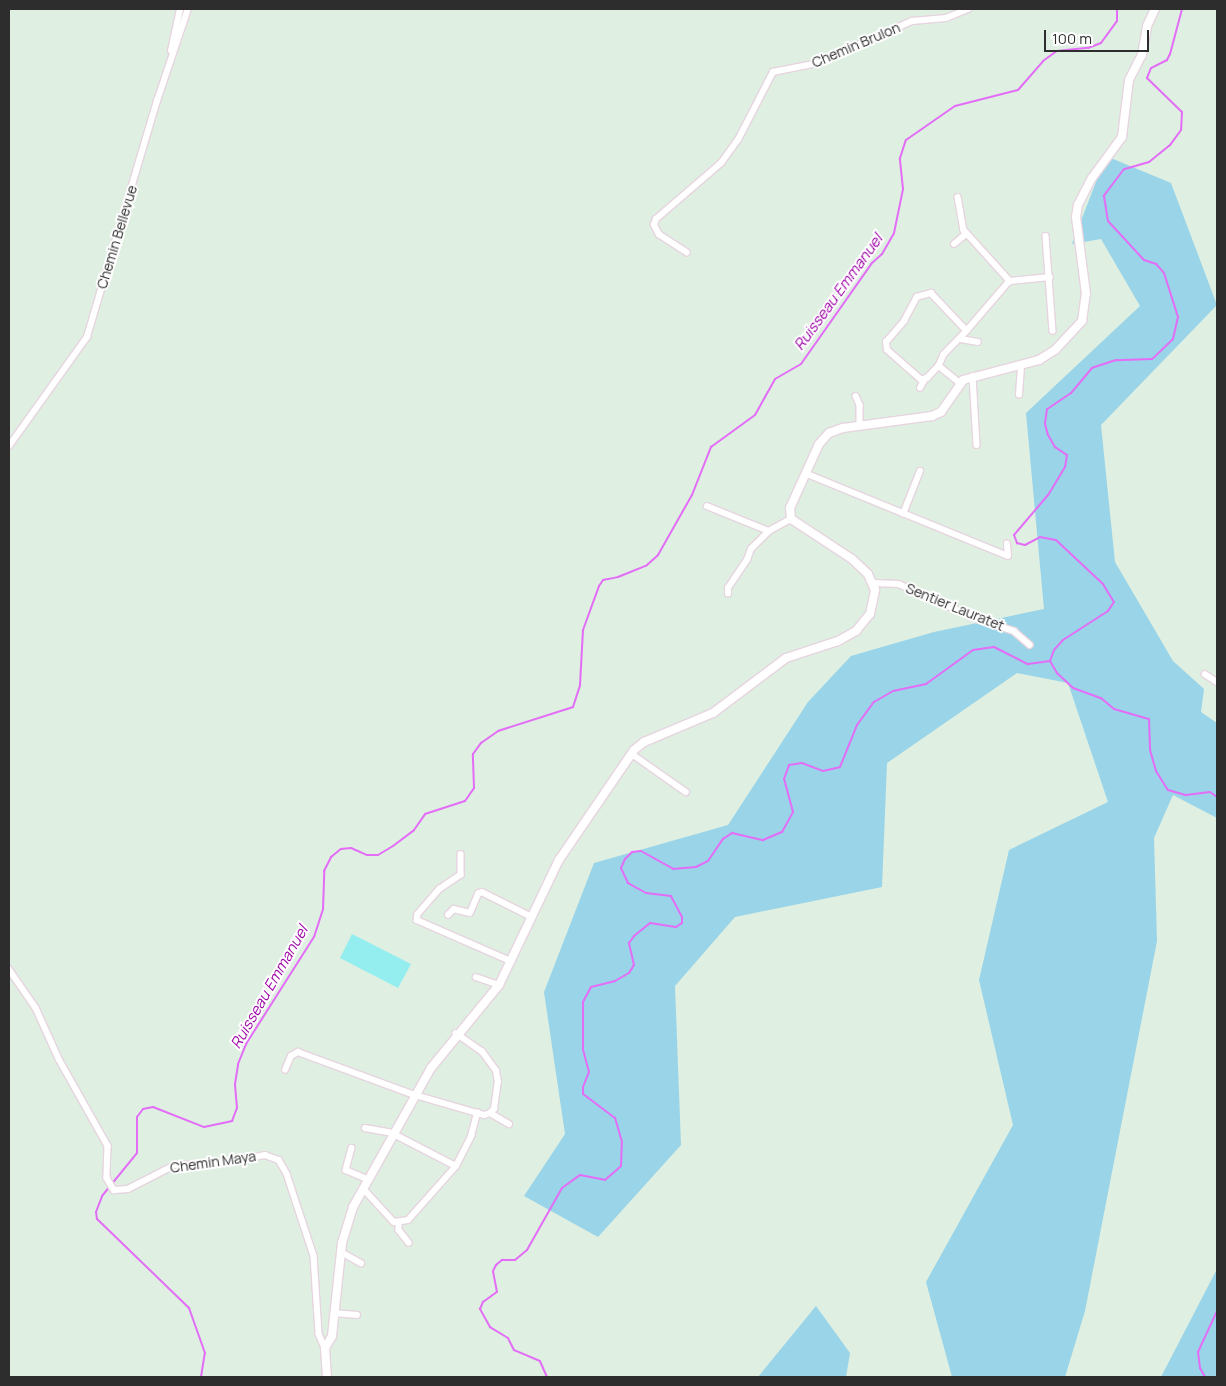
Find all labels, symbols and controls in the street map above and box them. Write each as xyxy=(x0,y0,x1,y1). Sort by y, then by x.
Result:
street label: Chemin Brulon xyxy=(809,19,903,71)
scale bar xyxy=(1046,20,1151,52)
text: 100 m xyxy=(1052,28,1092,49)
street label: Chemin Bellevue xyxy=(93,183,141,291)
water label: Ruisseau Emmanuel xyxy=(790,231,886,353)
street label: Sentier Lauratet xyxy=(903,580,1007,634)
water label: Ruisseau Emmanuel xyxy=(226,922,312,1052)
street label: Chemin Maya xyxy=(169,1148,257,1176)

